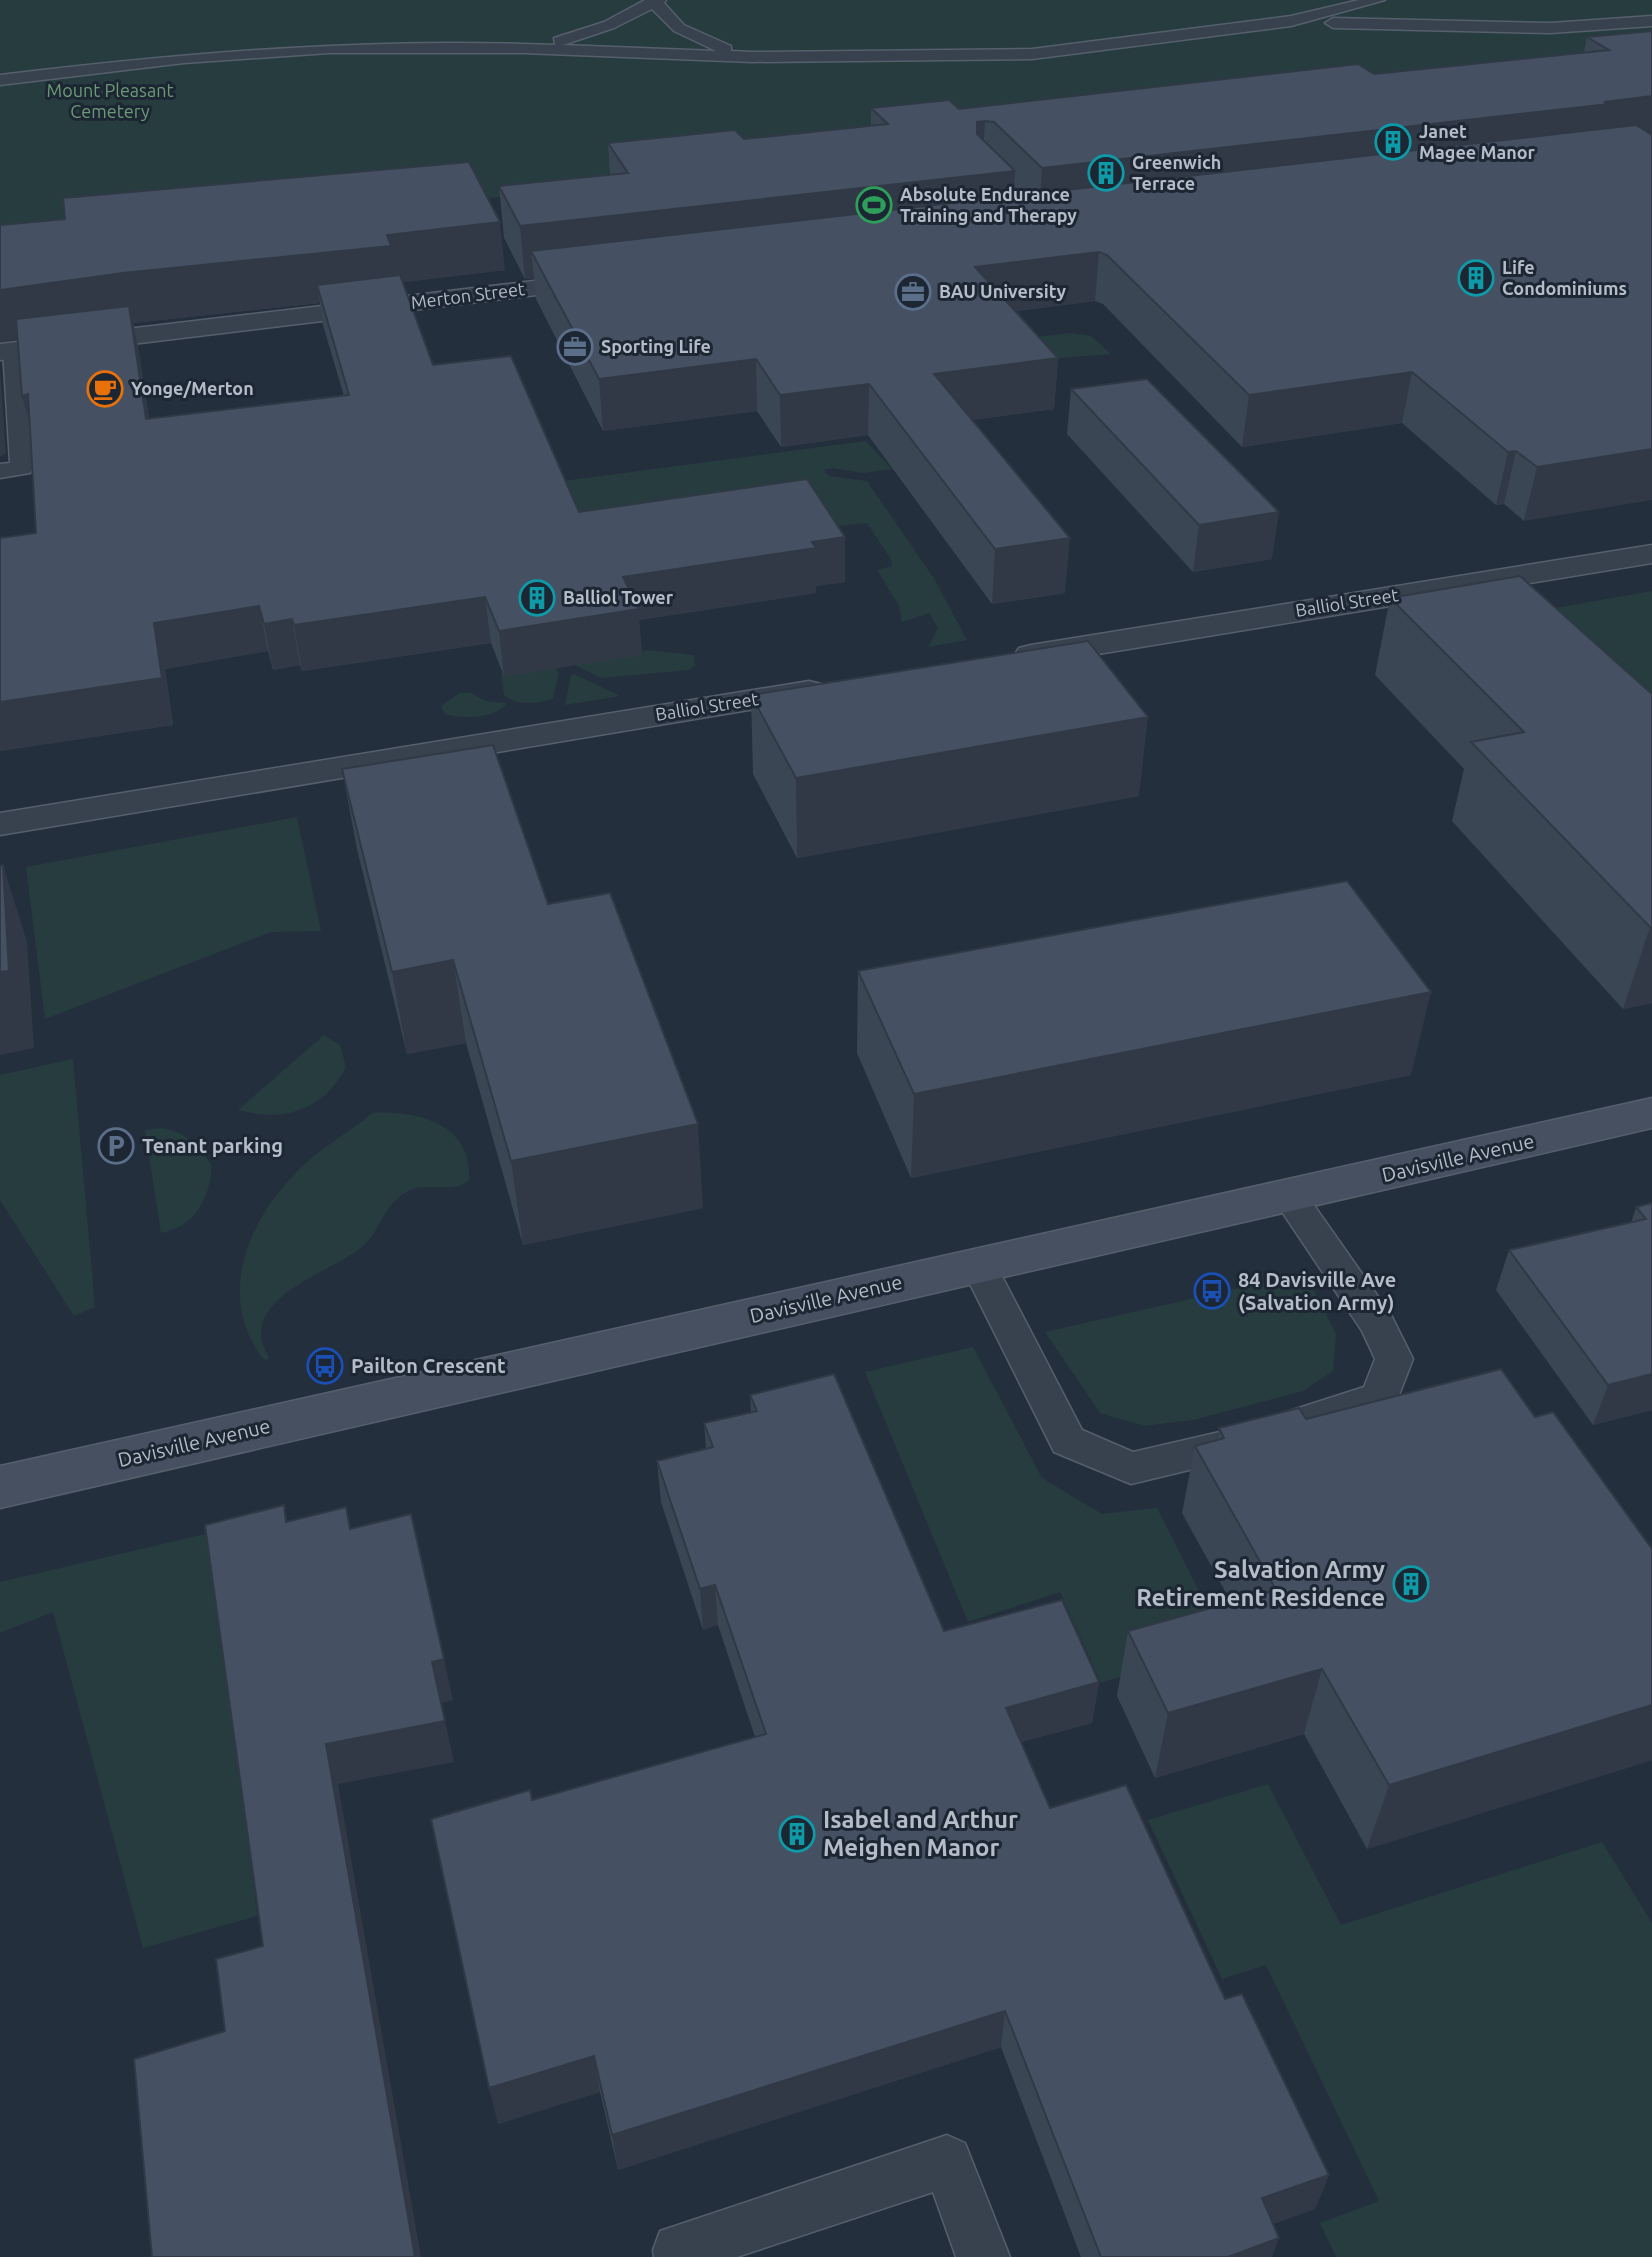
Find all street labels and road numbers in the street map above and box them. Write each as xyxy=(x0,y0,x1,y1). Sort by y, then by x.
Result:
street label: Merton Street xyxy=(410,278,526,312)
street label: Balliol Street xyxy=(1294,584,1400,620)
street label: Balliol Street xyxy=(654,688,760,724)
street label: Davisville Avenue xyxy=(1379,1129,1536,1186)
street label: Davisville Avenue xyxy=(747,1270,904,1327)
street label: Davisville Avenue xyxy=(115,1414,272,1471)

